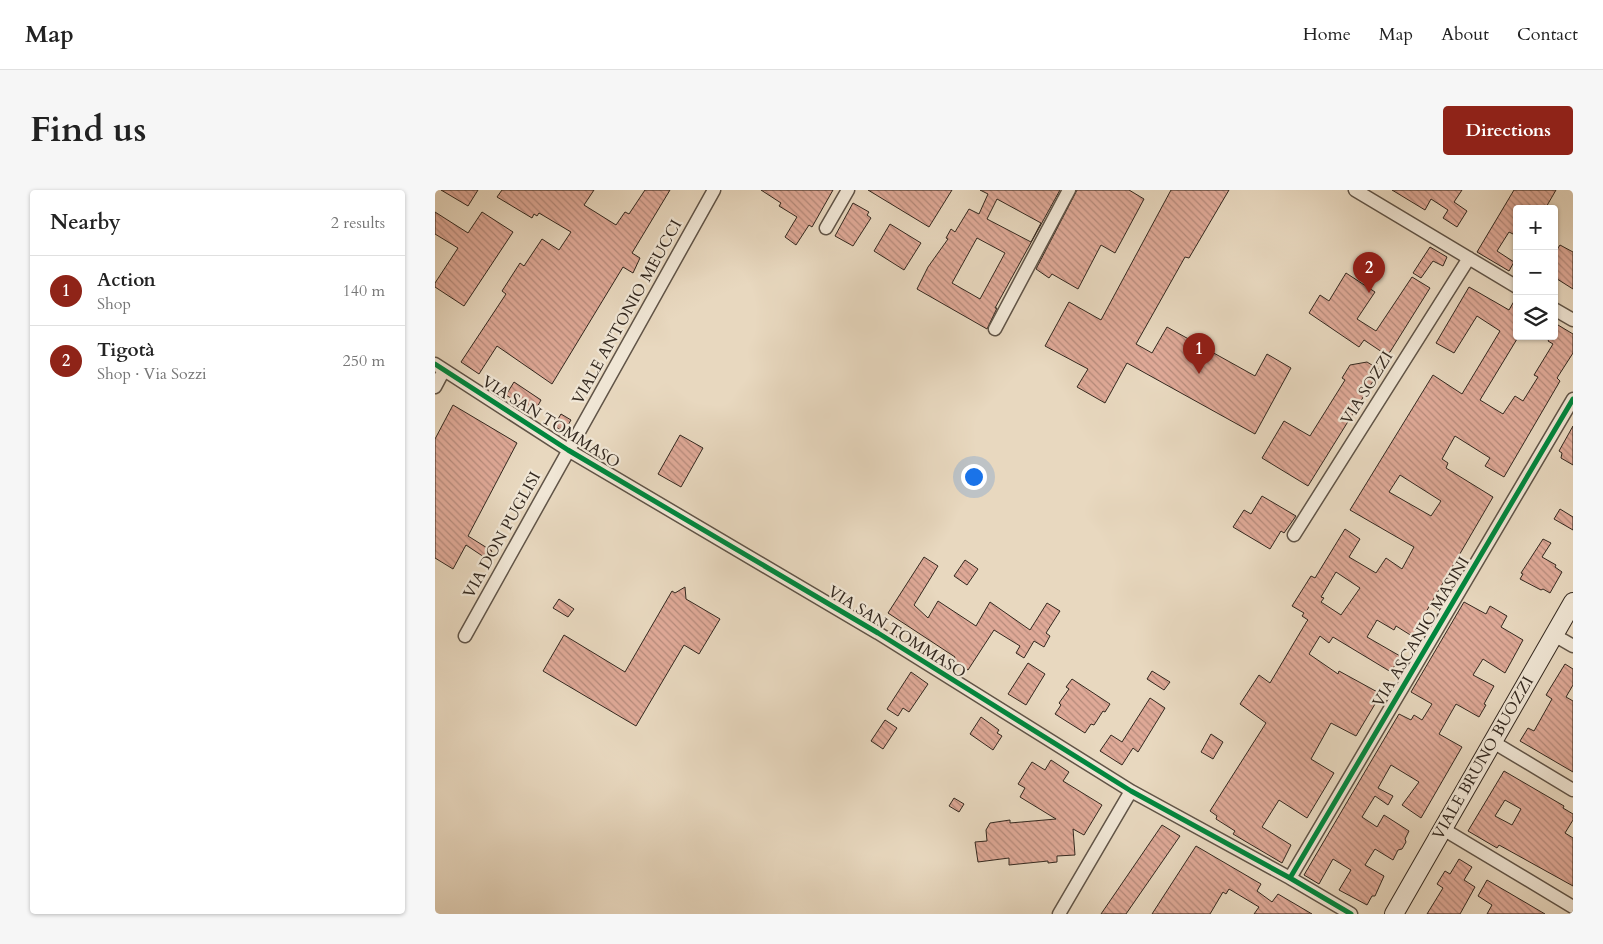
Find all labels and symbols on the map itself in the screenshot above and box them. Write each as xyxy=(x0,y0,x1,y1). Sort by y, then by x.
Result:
street label: VIALE ANTONIO MEUCCI xyxy=(567,216,687,408)
pin: 2 xyxy=(1353,252,1385,293)
pin: 1 xyxy=(1183,333,1215,374)
street label: VIA SOZZI xyxy=(1336,347,1398,429)
street label: VIA SAN TOMMASO xyxy=(478,370,624,474)
your location xyxy=(961,464,987,490)
street label: VIA DON PUGLISI xyxy=(458,468,546,602)
street label: VIA ASCANIO MASINI xyxy=(1367,553,1475,711)
street label: VIA SAN TOMMASO xyxy=(824,580,970,684)
street label: VIALE BRUNO BUOZZI xyxy=(1427,672,1539,844)

